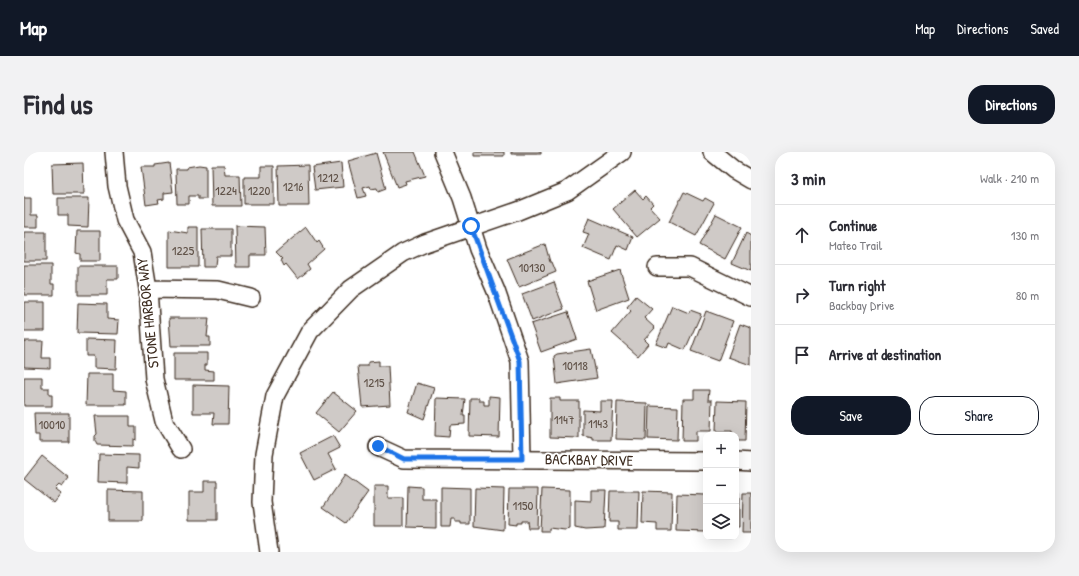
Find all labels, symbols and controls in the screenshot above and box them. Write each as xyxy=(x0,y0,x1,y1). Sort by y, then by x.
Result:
text: Map xyxy=(20,15,47,41)
text: Map xyxy=(915,19,935,38)
text: Directions xyxy=(957,19,1008,38)
text: Saved xyxy=(1030,19,1059,38)
text: Find us xyxy=(24,85,93,123)
button: Directions xyxy=(968,85,1055,124)
text: 3 min xyxy=(791,167,826,190)
house number: 1212 xyxy=(317,168,339,186)
text: Walk · 210 m xyxy=(980,169,1039,187)
house number: 1216 xyxy=(283,177,303,195)
house number: 1224 xyxy=(215,181,237,199)
house number: 1220 xyxy=(248,181,271,199)
text: Continue xyxy=(829,215,877,236)
route start xyxy=(462,217,480,235)
icon: ahead xyxy=(791,224,813,246)
text: 130 m xyxy=(1011,226,1039,244)
text: Mateo Trail xyxy=(829,236,882,254)
house number: 1225 xyxy=(172,241,195,259)
street label: STONE HARBOR WAY xyxy=(131,256,164,369)
house number: 10130 xyxy=(519,258,546,276)
text: Turn right xyxy=(829,275,885,296)
icon: right xyxy=(791,284,813,306)
text: 80 m xyxy=(1016,286,1039,304)
text: Backbay Drive xyxy=(829,296,895,314)
icon: arrive xyxy=(791,344,813,366)
text: Arrive at destination xyxy=(829,344,941,365)
house number: 10118 xyxy=(562,356,588,374)
house number: 1215 xyxy=(363,373,385,391)
button: Save xyxy=(791,396,911,435)
button: Share xyxy=(919,396,1039,435)
house number: 1147 xyxy=(554,410,574,428)
house number: 1143 xyxy=(588,414,608,432)
house number: 10010 xyxy=(39,415,66,433)
map controls xyxy=(703,432,739,540)
button: + xyxy=(703,432,739,468)
route end xyxy=(369,437,387,455)
street label: BACKBAY DRIVE xyxy=(545,448,634,471)
button: − xyxy=(703,468,739,504)
house number: 1150 xyxy=(513,496,534,514)
button: layers xyxy=(703,504,739,540)

